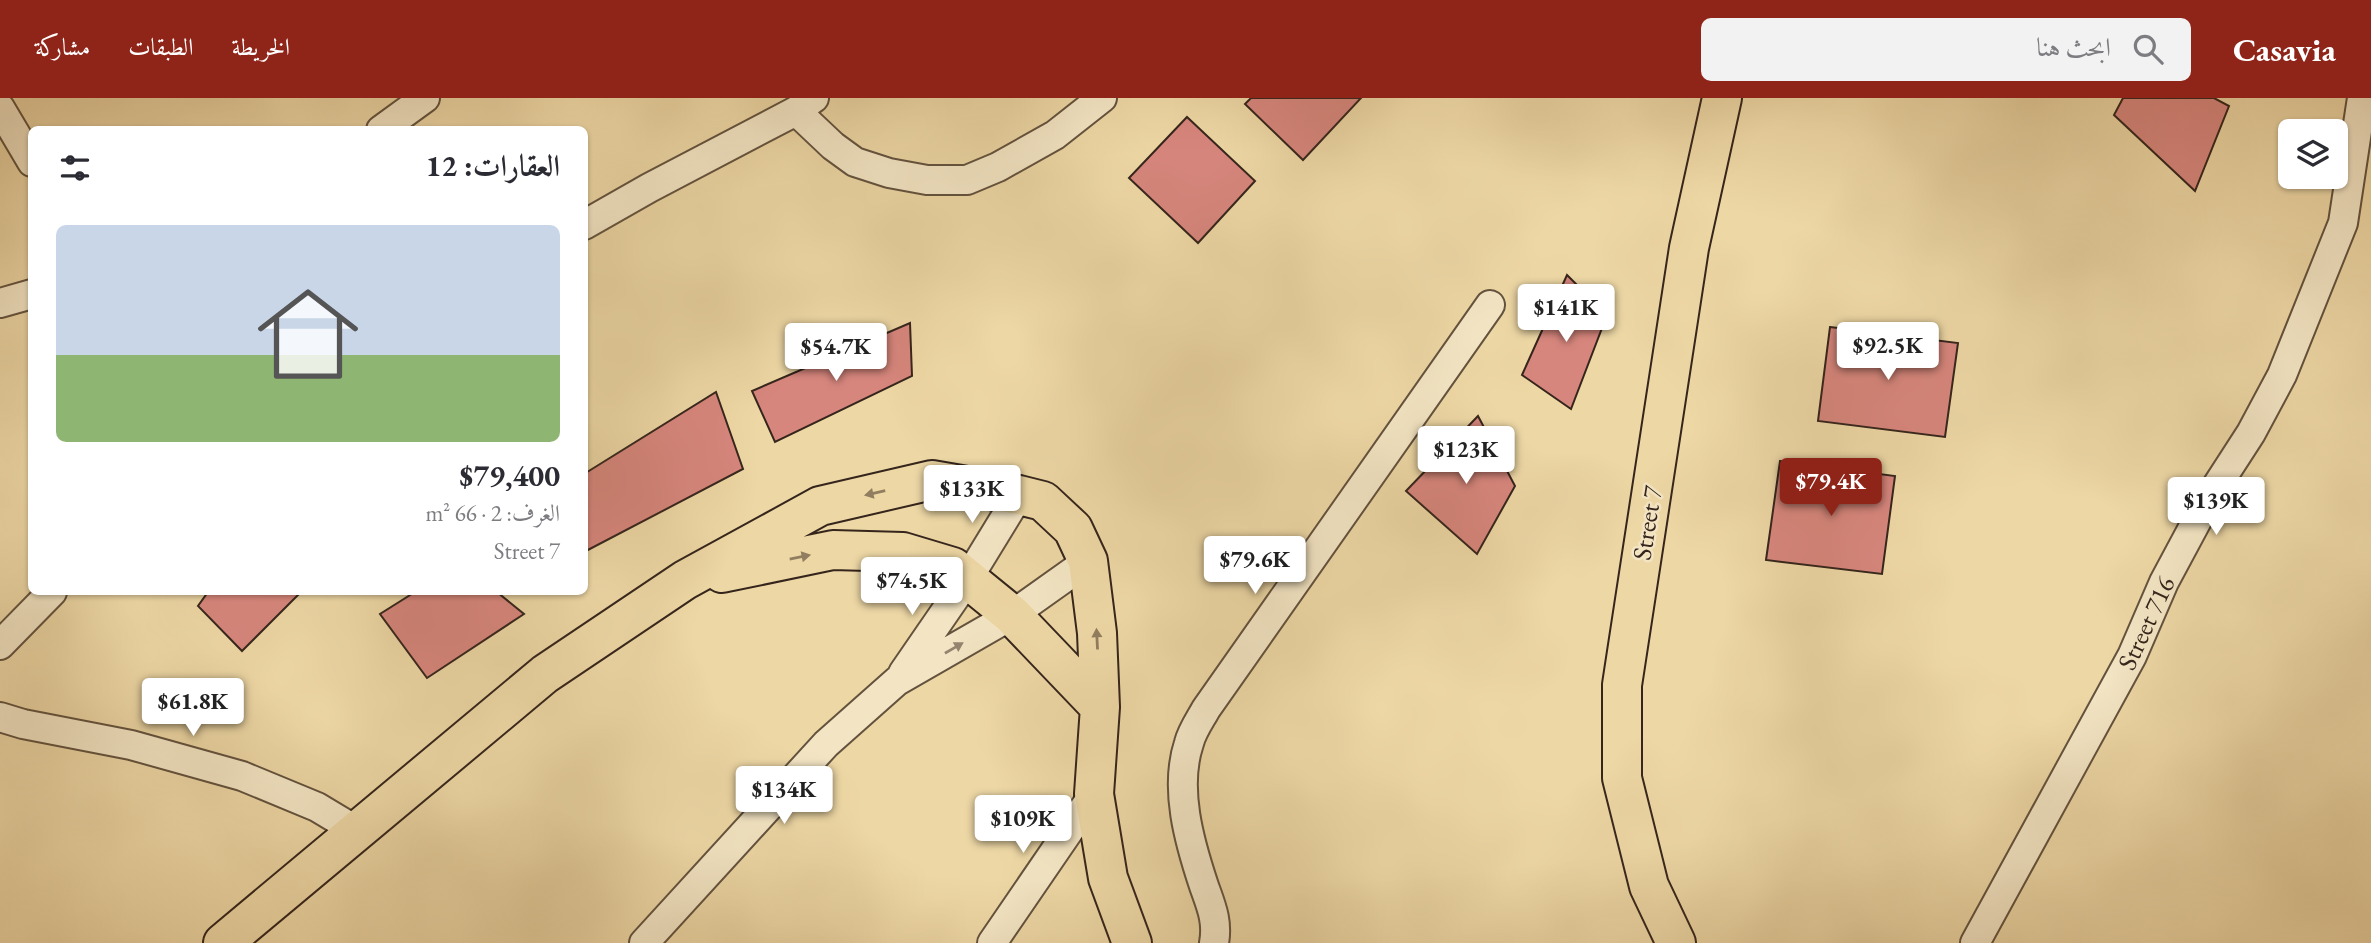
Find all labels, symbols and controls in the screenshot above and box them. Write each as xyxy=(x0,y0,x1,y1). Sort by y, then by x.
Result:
search box xyxy=(1701,18,2191,81)
text: Casavia xyxy=(2233,28,2336,71)
text: ابحث هنا xyxy=(2036,30,2111,64)
icon: search xyxy=(2129,30,2167,68)
text: مشاركة xyxy=(35,31,90,62)
text: الطبقات xyxy=(128,31,194,62)
text: الخريطة xyxy=(232,31,290,62)
map controls xyxy=(2278,119,2348,189)
button: layers xyxy=(2278,119,2348,189)
text: العقارات: 12 xyxy=(425,146,560,185)
icon: filters xyxy=(56,149,94,187)
icon: home xyxy=(245,271,371,397)
pin: $141K xyxy=(1517,285,1615,344)
text: $141K xyxy=(1534,292,1598,322)
pin: $92.5K xyxy=(1831,322,1945,382)
pin: $54.7K xyxy=(779,324,893,383)
text: $92.5K xyxy=(1853,330,1923,360)
text: $54.7K xyxy=(801,331,871,361)
pin: $123K xyxy=(1417,426,1515,486)
text: $123K xyxy=(1434,434,1498,464)
text: $79,400 xyxy=(459,456,560,495)
pin: $79.4K xyxy=(1774,458,1888,518)
pin: $133K xyxy=(923,466,1021,525)
text: $79.4K xyxy=(1796,466,1866,496)
text: $133K xyxy=(940,473,1004,503)
pin: $139K xyxy=(2167,478,2265,537)
street label: Street 7 xyxy=(1624,483,1670,563)
text: $139K xyxy=(2184,485,2248,515)
one-way arrow xyxy=(864,488,886,499)
text: الغرف: 2 · 66 m² xyxy=(425,498,560,528)
text: Street 7 xyxy=(494,536,560,566)
pin: $79.6K xyxy=(1198,536,1312,596)
text: $79.6K xyxy=(1220,544,1290,574)
one-way arrow xyxy=(789,551,811,562)
pin: $74.5K xyxy=(855,558,969,617)
text: $74.5K xyxy=(877,565,947,595)
street label: Street 716 xyxy=(2110,571,2182,675)
one-way arrow xyxy=(1092,627,1103,649)
one-way arrow xyxy=(945,642,964,654)
pin: $61.8K xyxy=(136,678,250,738)
text: $61.8K xyxy=(158,686,228,716)
pin: $134K xyxy=(735,766,833,826)
text: $134K xyxy=(752,774,816,804)
pin: $109K xyxy=(974,796,1072,855)
text: $109K xyxy=(991,803,1055,833)

